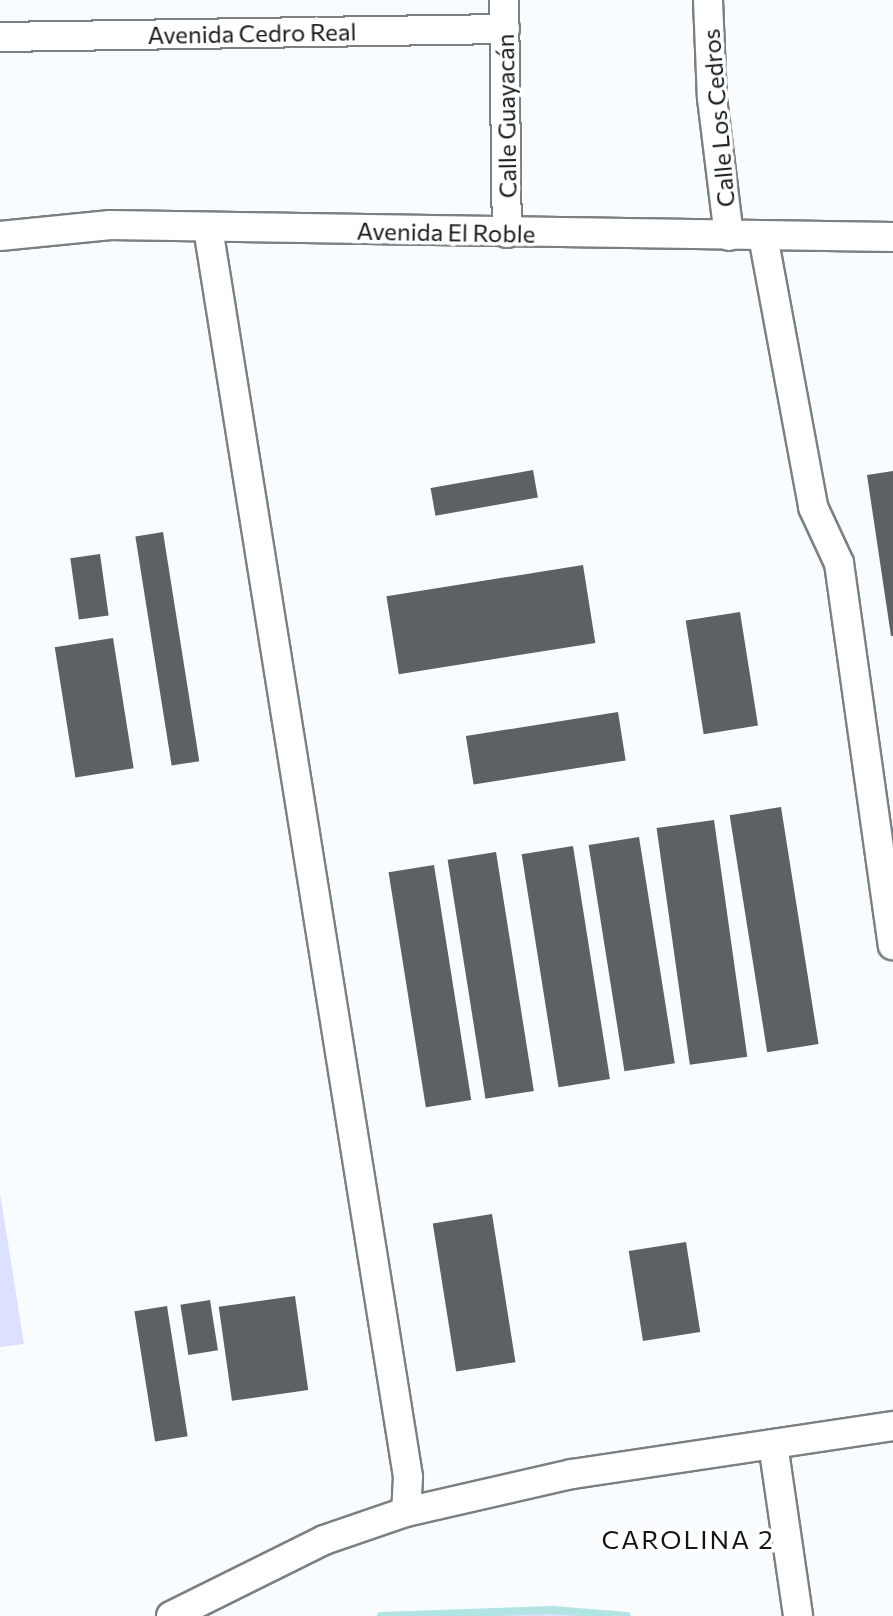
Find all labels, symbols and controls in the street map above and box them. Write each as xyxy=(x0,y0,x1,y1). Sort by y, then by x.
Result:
street label: Avenida Cedro Real xyxy=(147,17,357,49)
street label: Calle Los Cedros xyxy=(696,28,740,208)
street label: Calle Guayacán xyxy=(490,34,522,198)
street label: Avenida El Roble xyxy=(356,216,536,248)
district label: CAROLINA 2 xyxy=(603,1523,773,1555)

